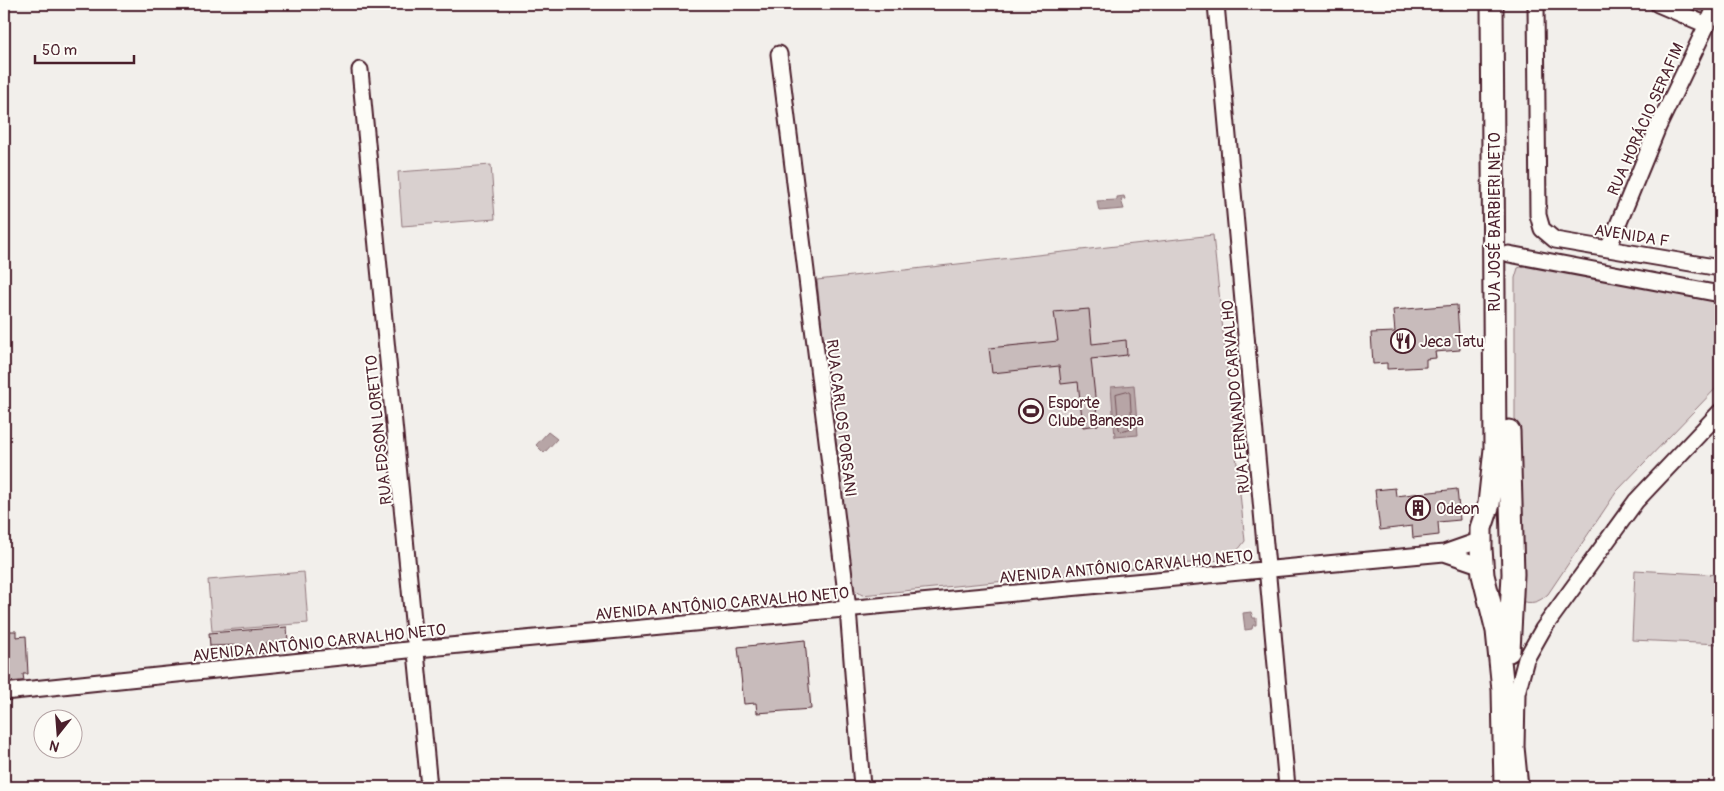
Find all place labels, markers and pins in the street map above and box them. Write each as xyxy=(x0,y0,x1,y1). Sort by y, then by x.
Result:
restaurant icon: Jeca Tatu xyxy=(1390,328,1416,354)
place label: Jeca Tatu xyxy=(1420,332,1484,352)
place label: Esporte Clube Banespa xyxy=(1048,393,1144,431)
sports icon: Esporte Clube Banespa xyxy=(1018,398,1044,424)
building icon: Odeon xyxy=(1405,495,1431,521)
place label: Odeon xyxy=(1436,499,1480,519)

